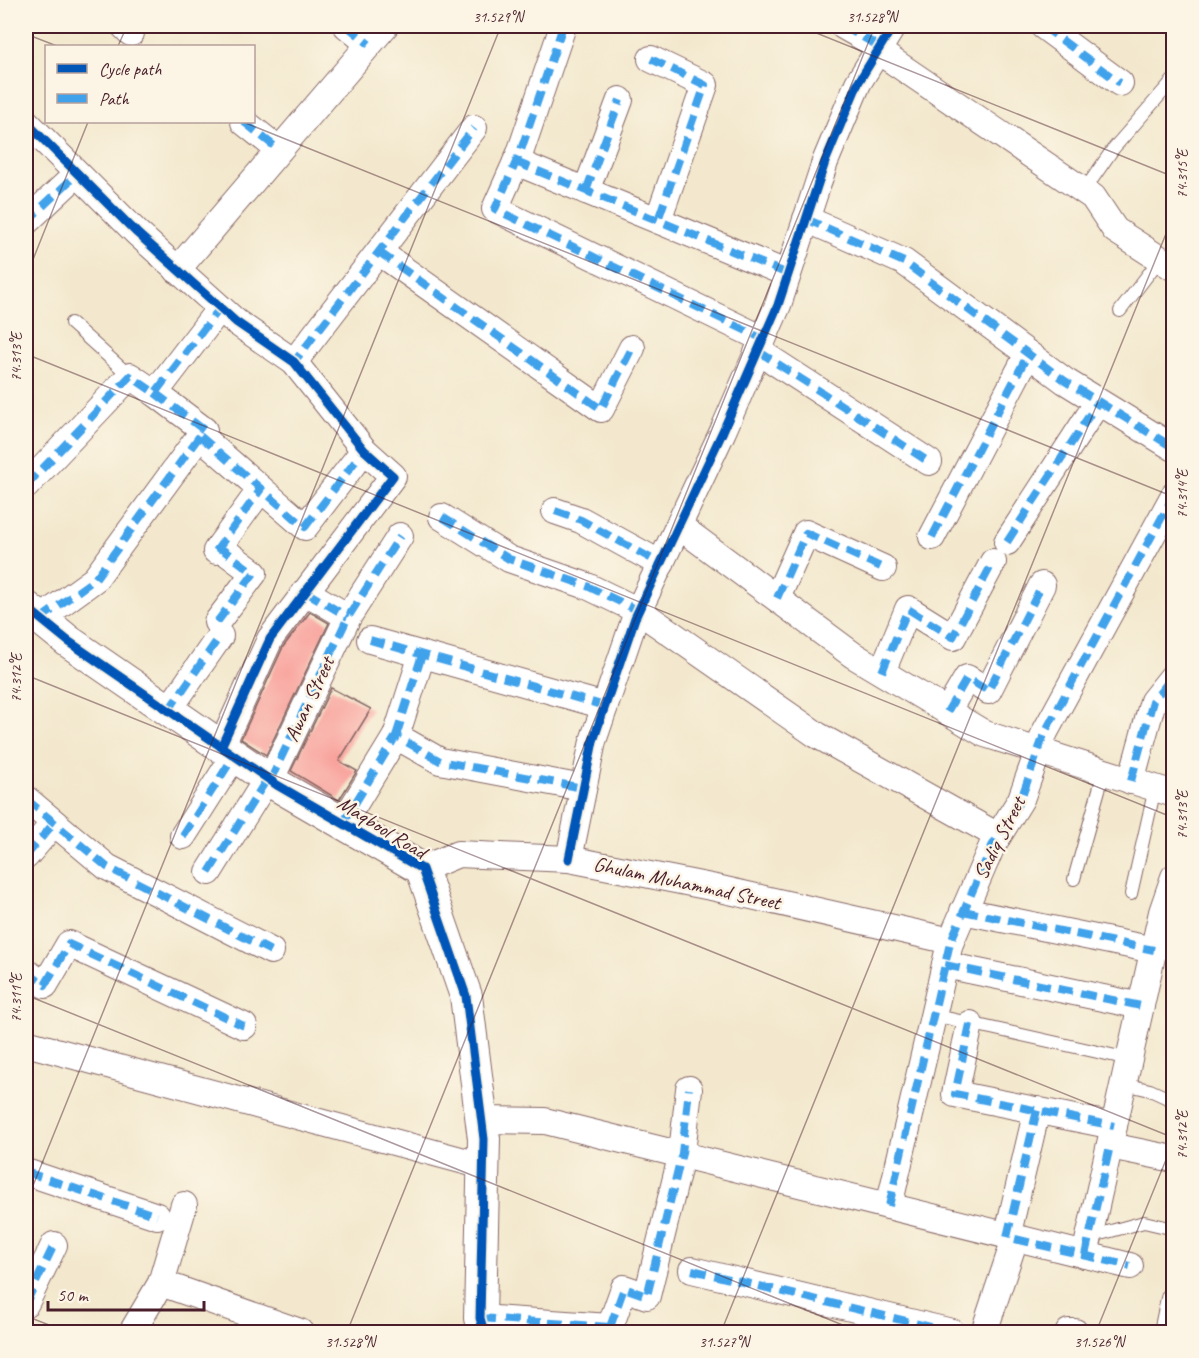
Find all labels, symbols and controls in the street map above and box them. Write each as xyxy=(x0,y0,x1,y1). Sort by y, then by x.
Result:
text: 31.529°N xyxy=(473,8,526,27)
text: 31.528°N xyxy=(847,8,900,27)
legend xyxy=(45,45,255,123)
text: Cycle path xyxy=(99,58,162,80)
text: Path xyxy=(99,88,129,110)
text: 74.315°E xyxy=(1173,147,1192,198)
text: 74.313°E xyxy=(7,330,26,381)
text: 74.314°E xyxy=(1173,467,1192,518)
text: 74.312°E xyxy=(7,651,26,702)
street label: Awan Street xyxy=(278,651,341,745)
text: 74.313°E xyxy=(1173,788,1192,839)
street label: Maqbool Road xyxy=(333,789,434,866)
street label: Sadiq Street xyxy=(967,790,1032,884)
street label: Ghulam Muhammad Street xyxy=(591,851,785,916)
text: 74.311°E xyxy=(7,971,26,1022)
text: 74.312°E xyxy=(1173,1108,1192,1159)
scale bar xyxy=(48,1274,204,1312)
text: 50 m xyxy=(57,1284,90,1306)
text: 31.528°N xyxy=(325,1333,378,1352)
text: 31.527°N xyxy=(699,1333,752,1352)
text: 31.526°N xyxy=(1074,1333,1127,1352)

